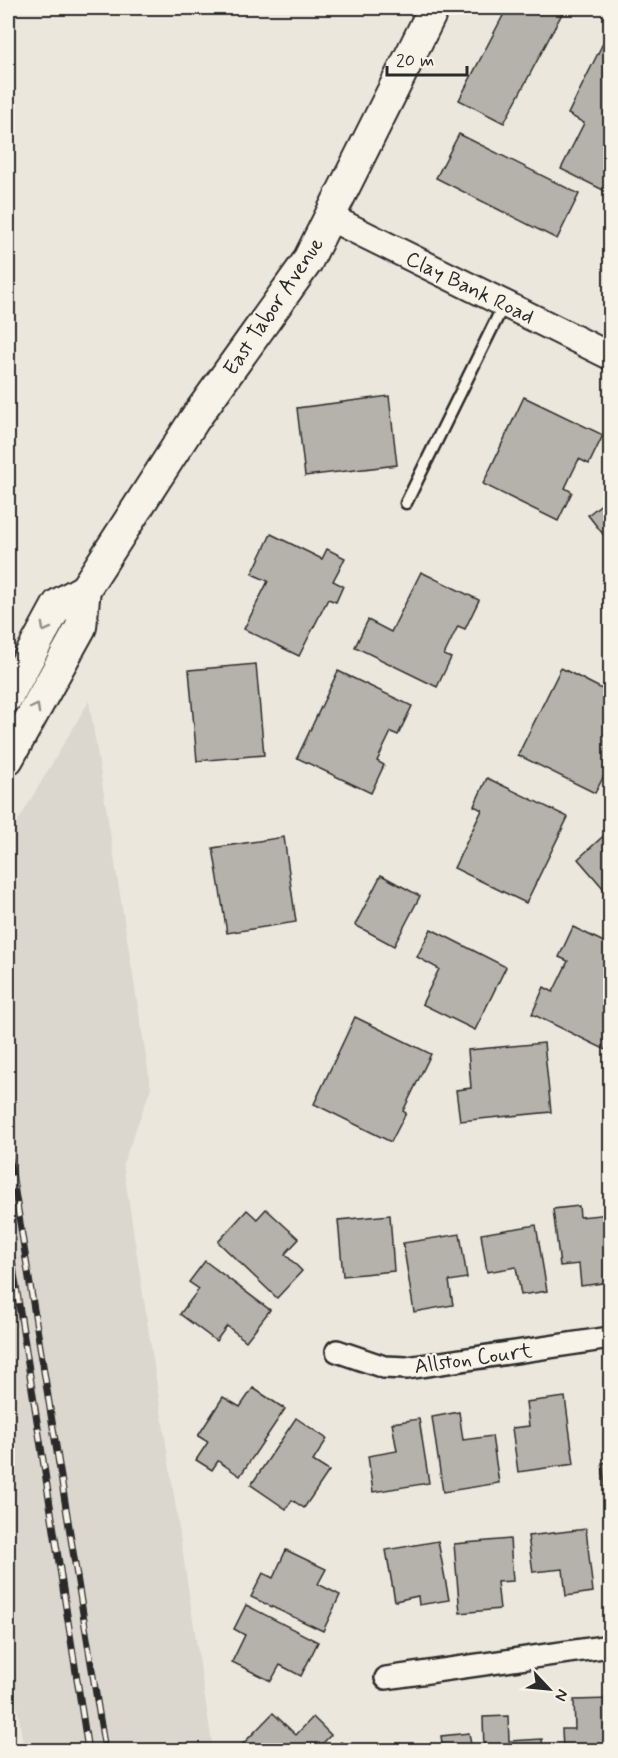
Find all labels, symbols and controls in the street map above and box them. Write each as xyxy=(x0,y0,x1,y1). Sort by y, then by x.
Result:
scale bar xyxy=(387,39,466,77)
text: 20 m xyxy=(396,49,434,73)
street label: East Tabor Avenue xyxy=(217,232,331,381)
street label: Clay Bank Road xyxy=(401,245,538,331)
one-way arrow xyxy=(41,622,52,632)
one-way arrow xyxy=(29,704,40,714)
street label: Allston Court xyxy=(412,1337,535,1381)
north arrow xyxy=(519,1659,579,1719)
text: N xyxy=(549,1686,573,1704)

